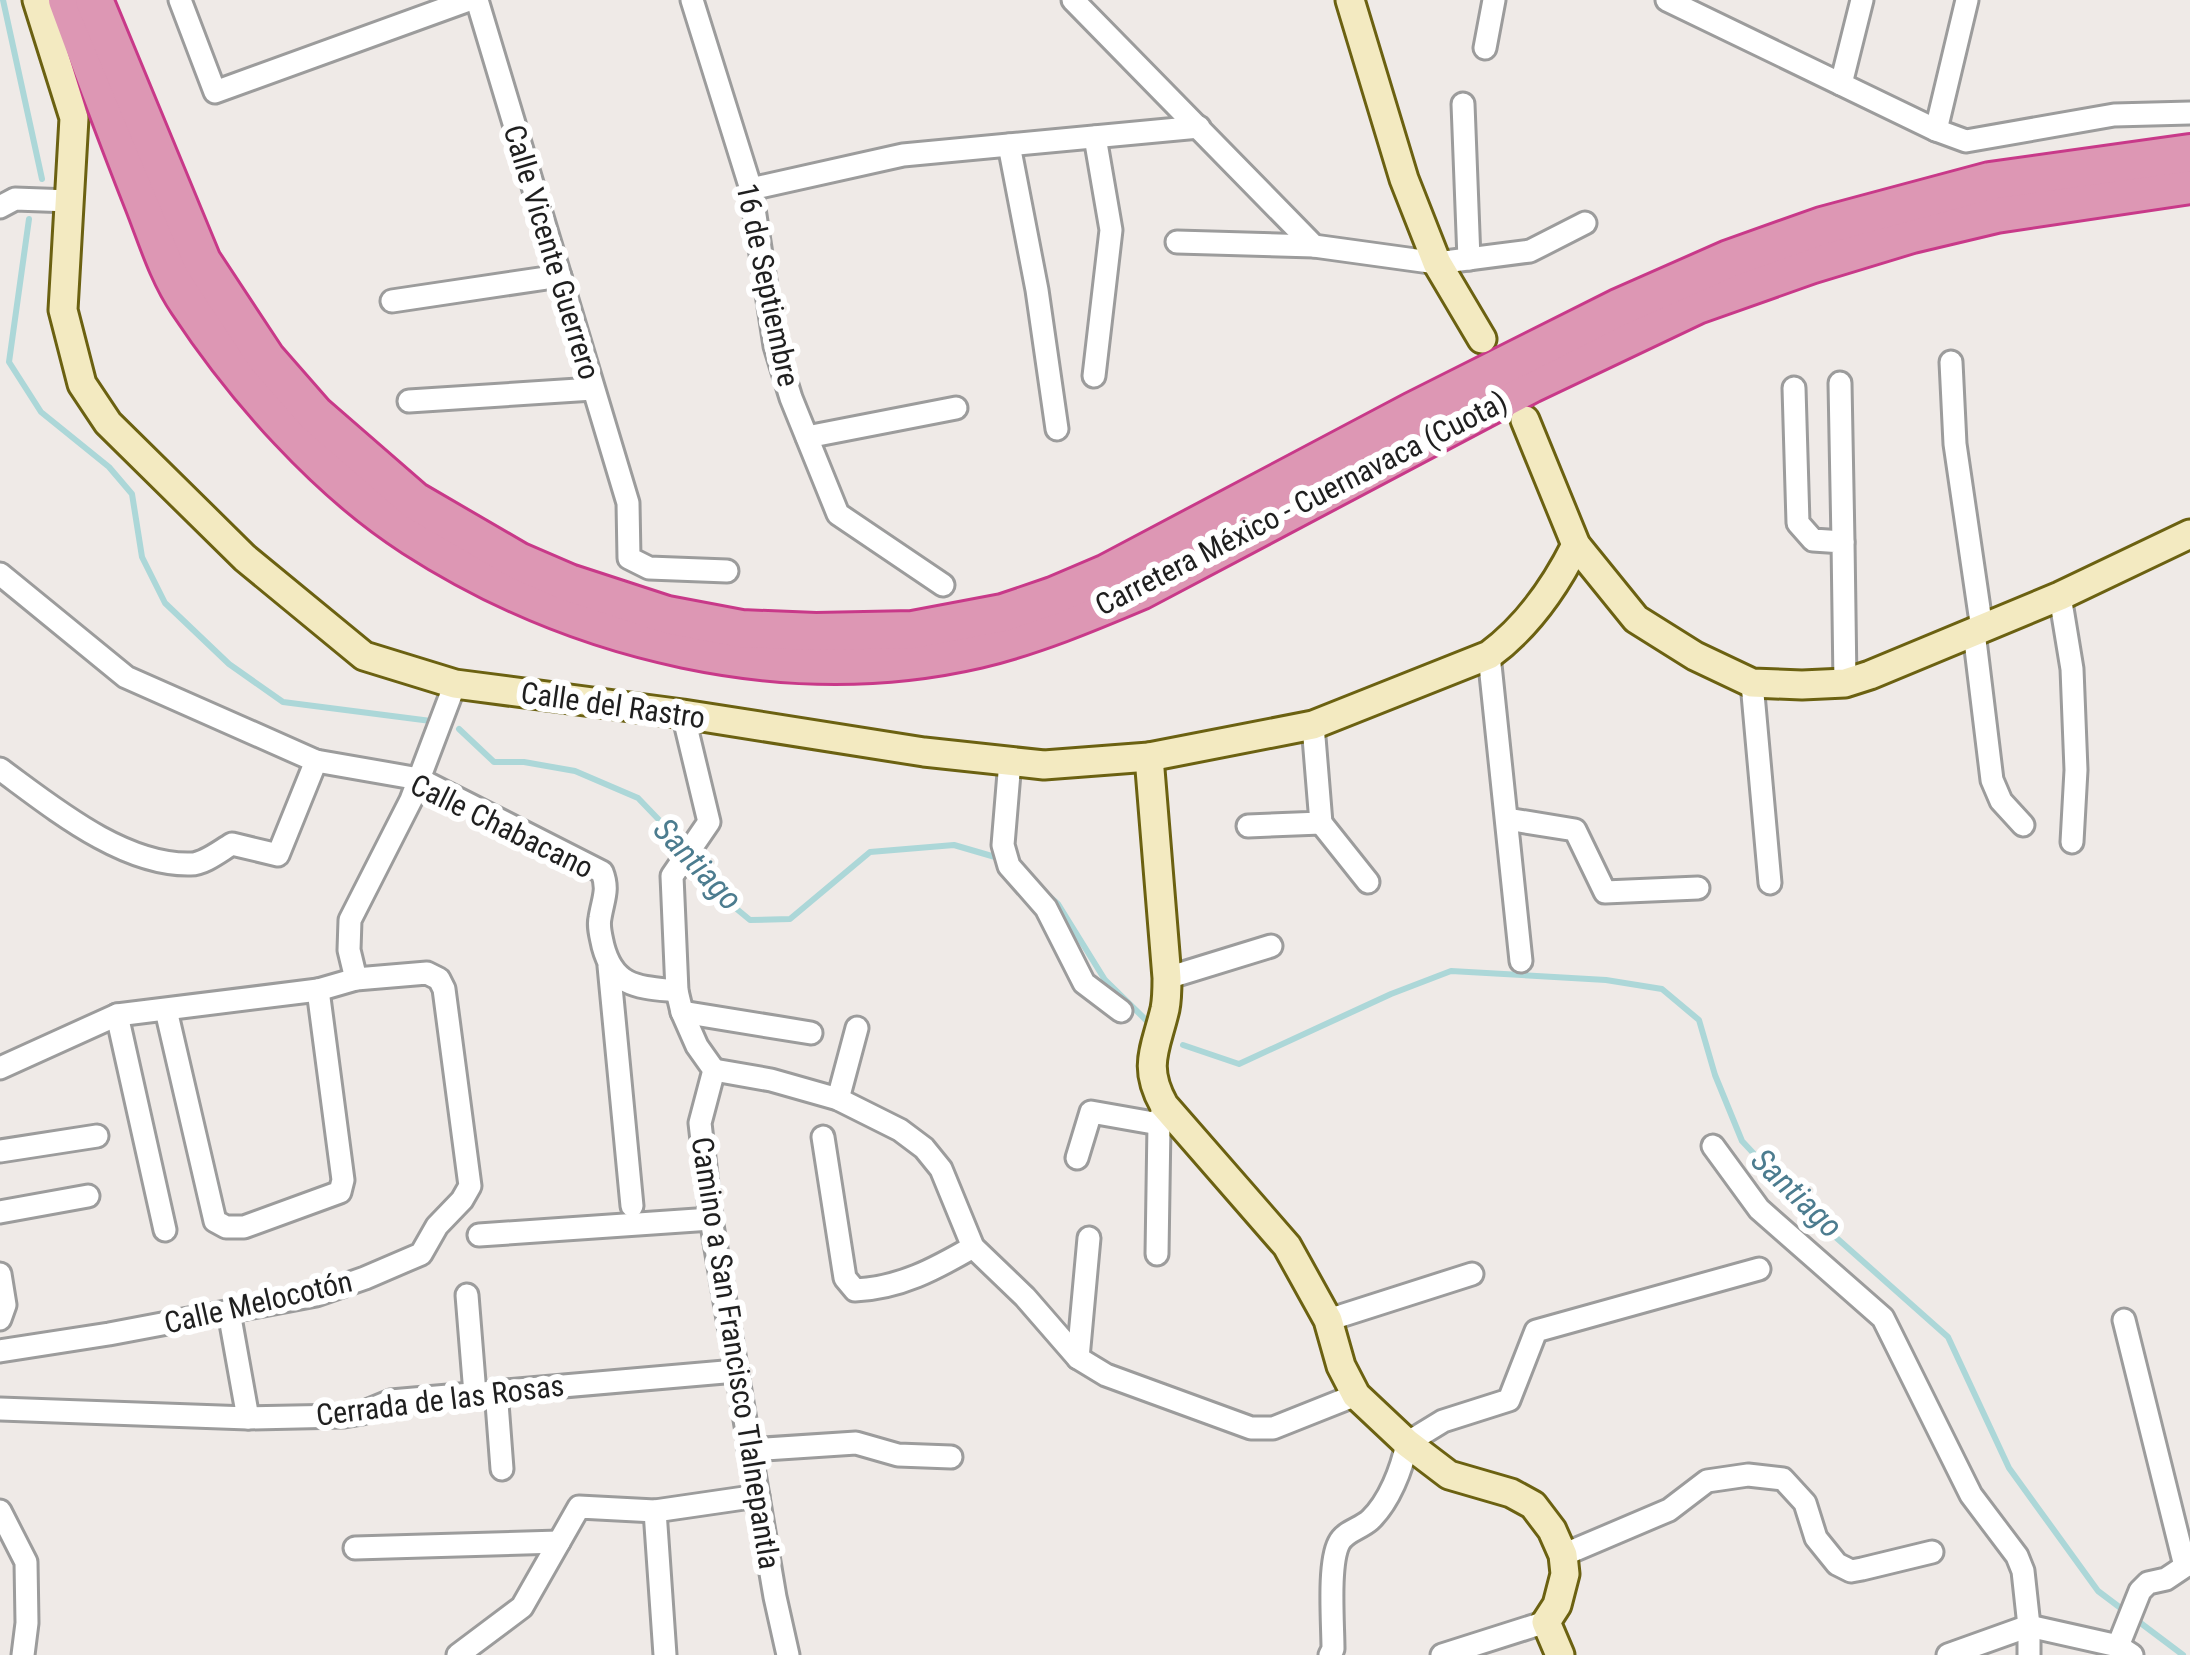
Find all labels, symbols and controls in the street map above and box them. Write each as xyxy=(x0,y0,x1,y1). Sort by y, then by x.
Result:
street label: Calle Vicente Guerrero xyxy=(497,120,607,384)
street label: 16 de Septiembre xyxy=(729,180,807,390)
street label: Carretera México - Cuernavaca (Cuota) xyxy=(1089,384,1513,622)
street label: Calle del Rastro xyxy=(519,675,707,735)
street label: Calle Chabacano xyxy=(405,767,599,885)
water label: Santiago xyxy=(646,810,750,918)
street label: Camino a San Francisco Tlalnepantla xyxy=(685,1134,787,1572)
water label: Santiago xyxy=(1743,1140,1851,1246)
street label: Calle Melocotón xyxy=(161,1263,355,1341)
street label: Cerrada de las Rosas xyxy=(314,1367,566,1433)

